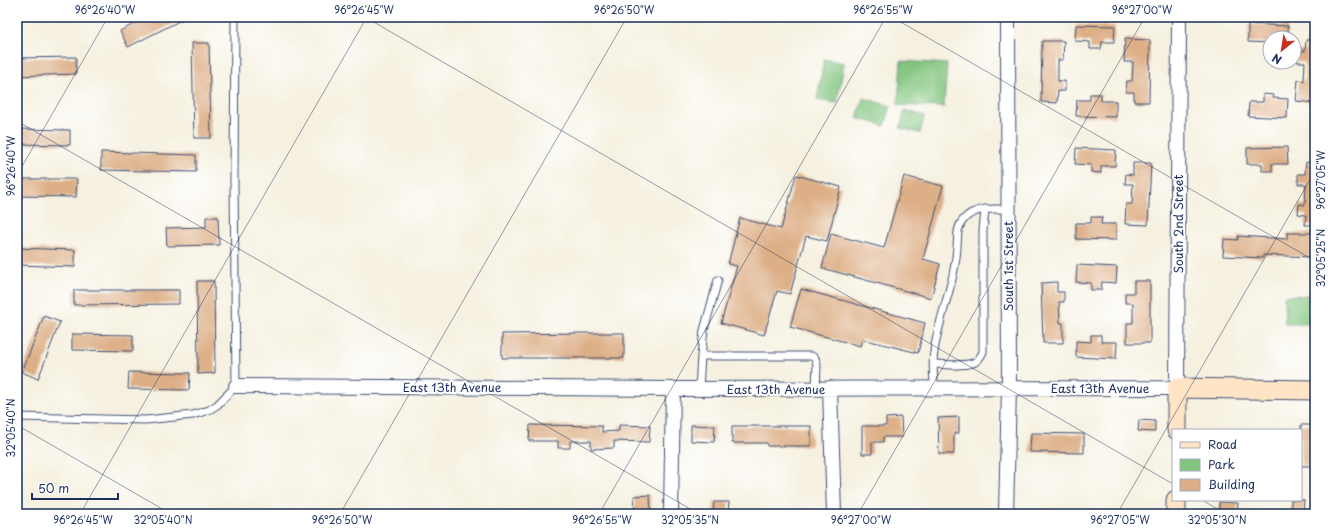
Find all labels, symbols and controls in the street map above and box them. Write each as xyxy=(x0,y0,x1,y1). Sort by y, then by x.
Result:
text: 96°26'40"W xyxy=(75,2,136,17)
text: 96°26'45"W xyxy=(334,2,395,17)
text: 96°26'50"W xyxy=(594,2,655,17)
text: 96°26'55"W xyxy=(853,2,914,17)
text: 96°27'00"W xyxy=(1112,2,1173,17)
north arrow xyxy=(1262,30,1302,70)
text: N xyxy=(1268,49,1285,69)
text: 96°26'40"W xyxy=(3,135,18,196)
text: 96°27'05"W xyxy=(1313,149,1328,210)
street label: South 2nd Street xyxy=(1169,175,1187,273)
street label: South 1st Street xyxy=(999,221,1017,311)
text: 32°05'25"N xyxy=(1313,228,1328,287)
street label: East 13th Avenue xyxy=(403,378,502,396)
street label: East 13th Avenue xyxy=(1051,379,1150,397)
street label: East 13th Avenue xyxy=(727,380,826,398)
text: 32°05'40"N xyxy=(3,398,18,457)
legend xyxy=(1172,429,1302,501)
text: Road xyxy=(1208,435,1237,453)
text: Park xyxy=(1208,455,1235,473)
scale bar xyxy=(32,475,118,501)
text: Building xyxy=(1208,475,1255,493)
text: 50 m xyxy=(38,479,69,497)
text: 96°26'45"W xyxy=(53,512,114,527)
text: 32°05'40"N xyxy=(134,512,193,527)
text: 96°26'50"W xyxy=(312,512,373,527)
text: 96°26'55"W xyxy=(572,512,633,527)
text: 32°05'35"N xyxy=(661,512,719,527)
text: 96°27'00"W xyxy=(831,512,892,527)
text: 96°27'05"W xyxy=(1090,512,1151,527)
text: 32°05'30"N xyxy=(1187,512,1247,527)

